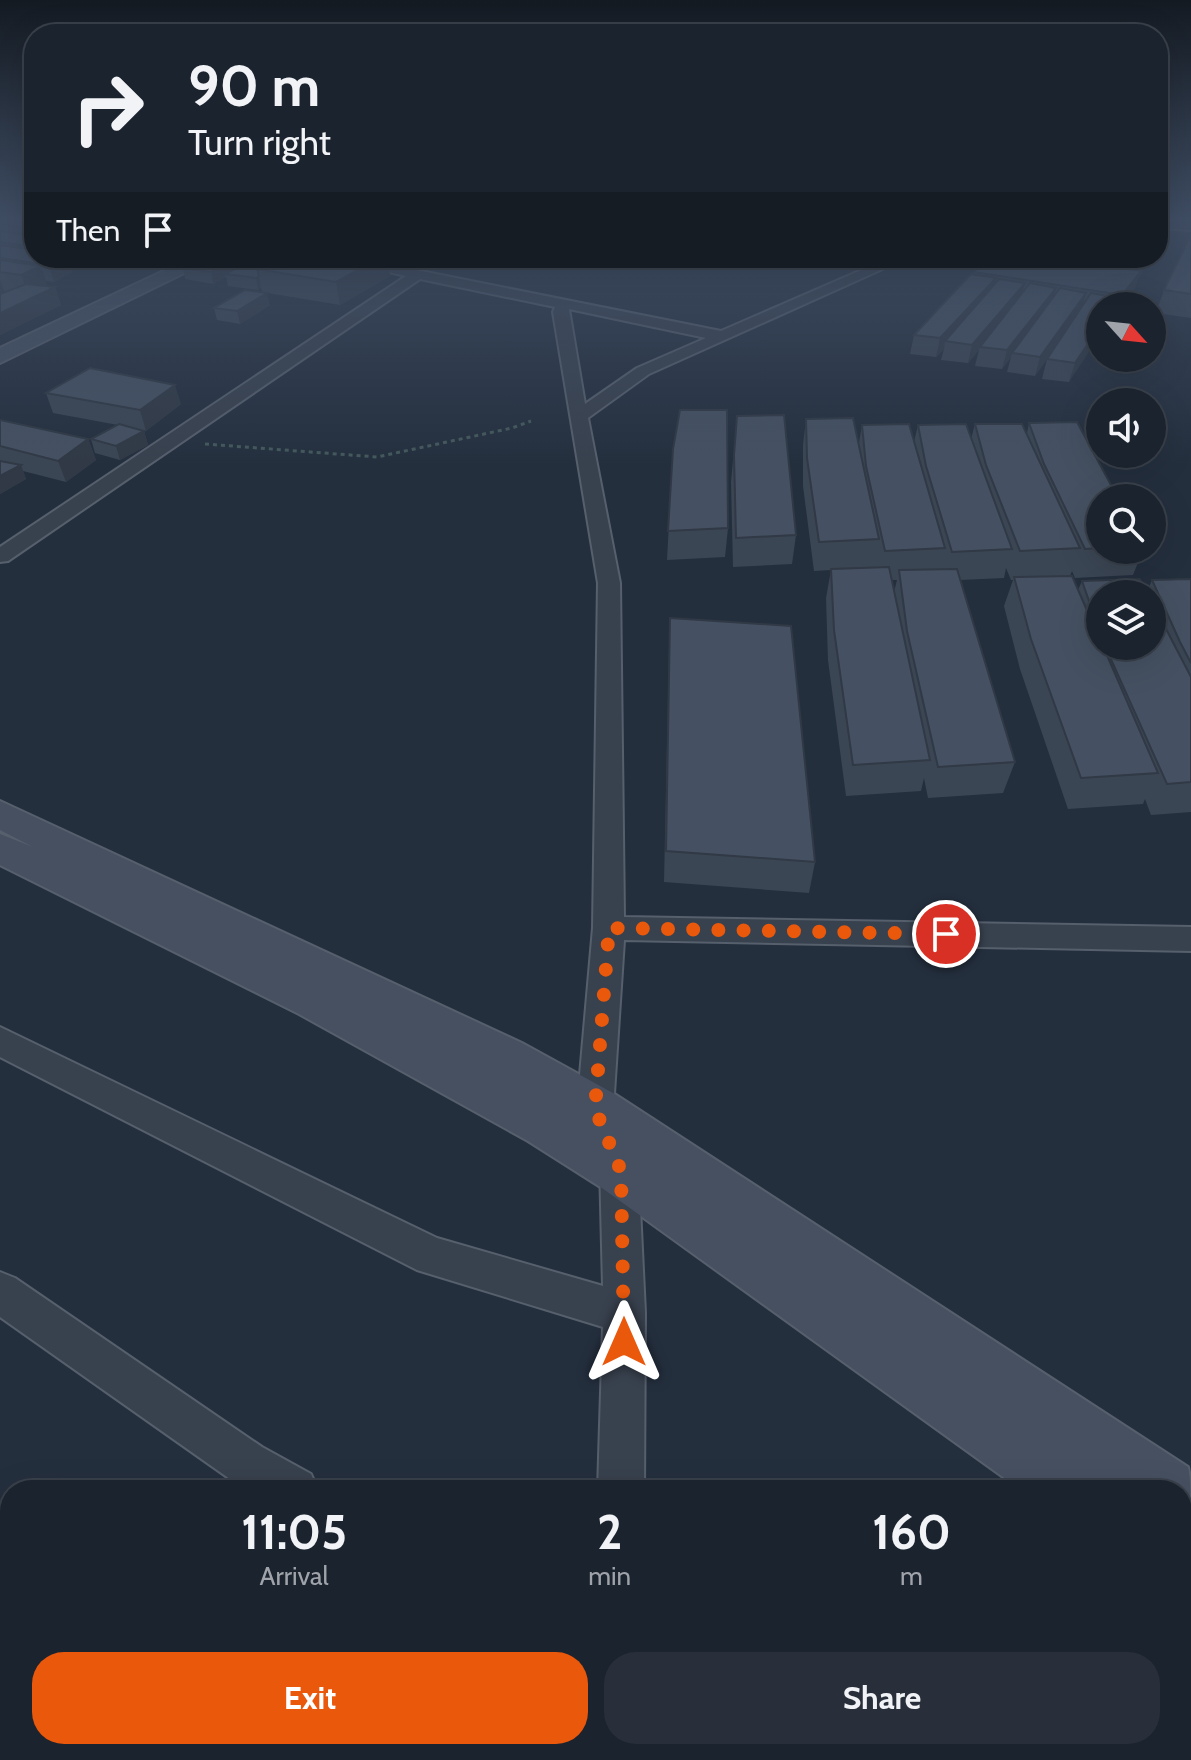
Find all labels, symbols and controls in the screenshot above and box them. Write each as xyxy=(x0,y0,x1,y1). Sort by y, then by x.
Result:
text: 90 m xyxy=(188,52,320,120)
icon: right xyxy=(56,56,160,160)
text: Turn right xyxy=(188,120,331,164)
icon: arrive xyxy=(136,208,180,252)
text: Then xyxy=(56,212,120,249)
north arrow xyxy=(1086,292,1166,372)
map controls xyxy=(1086,292,1166,660)
button: sound xyxy=(1086,388,1166,468)
button: search xyxy=(1086,484,1166,564)
button: layers xyxy=(1086,580,1166,660)
pin xyxy=(912,900,980,968)
icon: arrive xyxy=(924,912,968,956)
position arrow xyxy=(582,1300,666,1384)
text: 11:05 xyxy=(241,1503,347,1561)
text: 2 xyxy=(597,1503,622,1561)
text: 160 xyxy=(872,1503,951,1561)
text: Arrival xyxy=(259,1560,329,1592)
text: min xyxy=(588,1560,631,1592)
text: m xyxy=(900,1560,923,1592)
button: Exit xyxy=(32,1652,588,1744)
button: Share xyxy=(604,1652,1160,1744)

